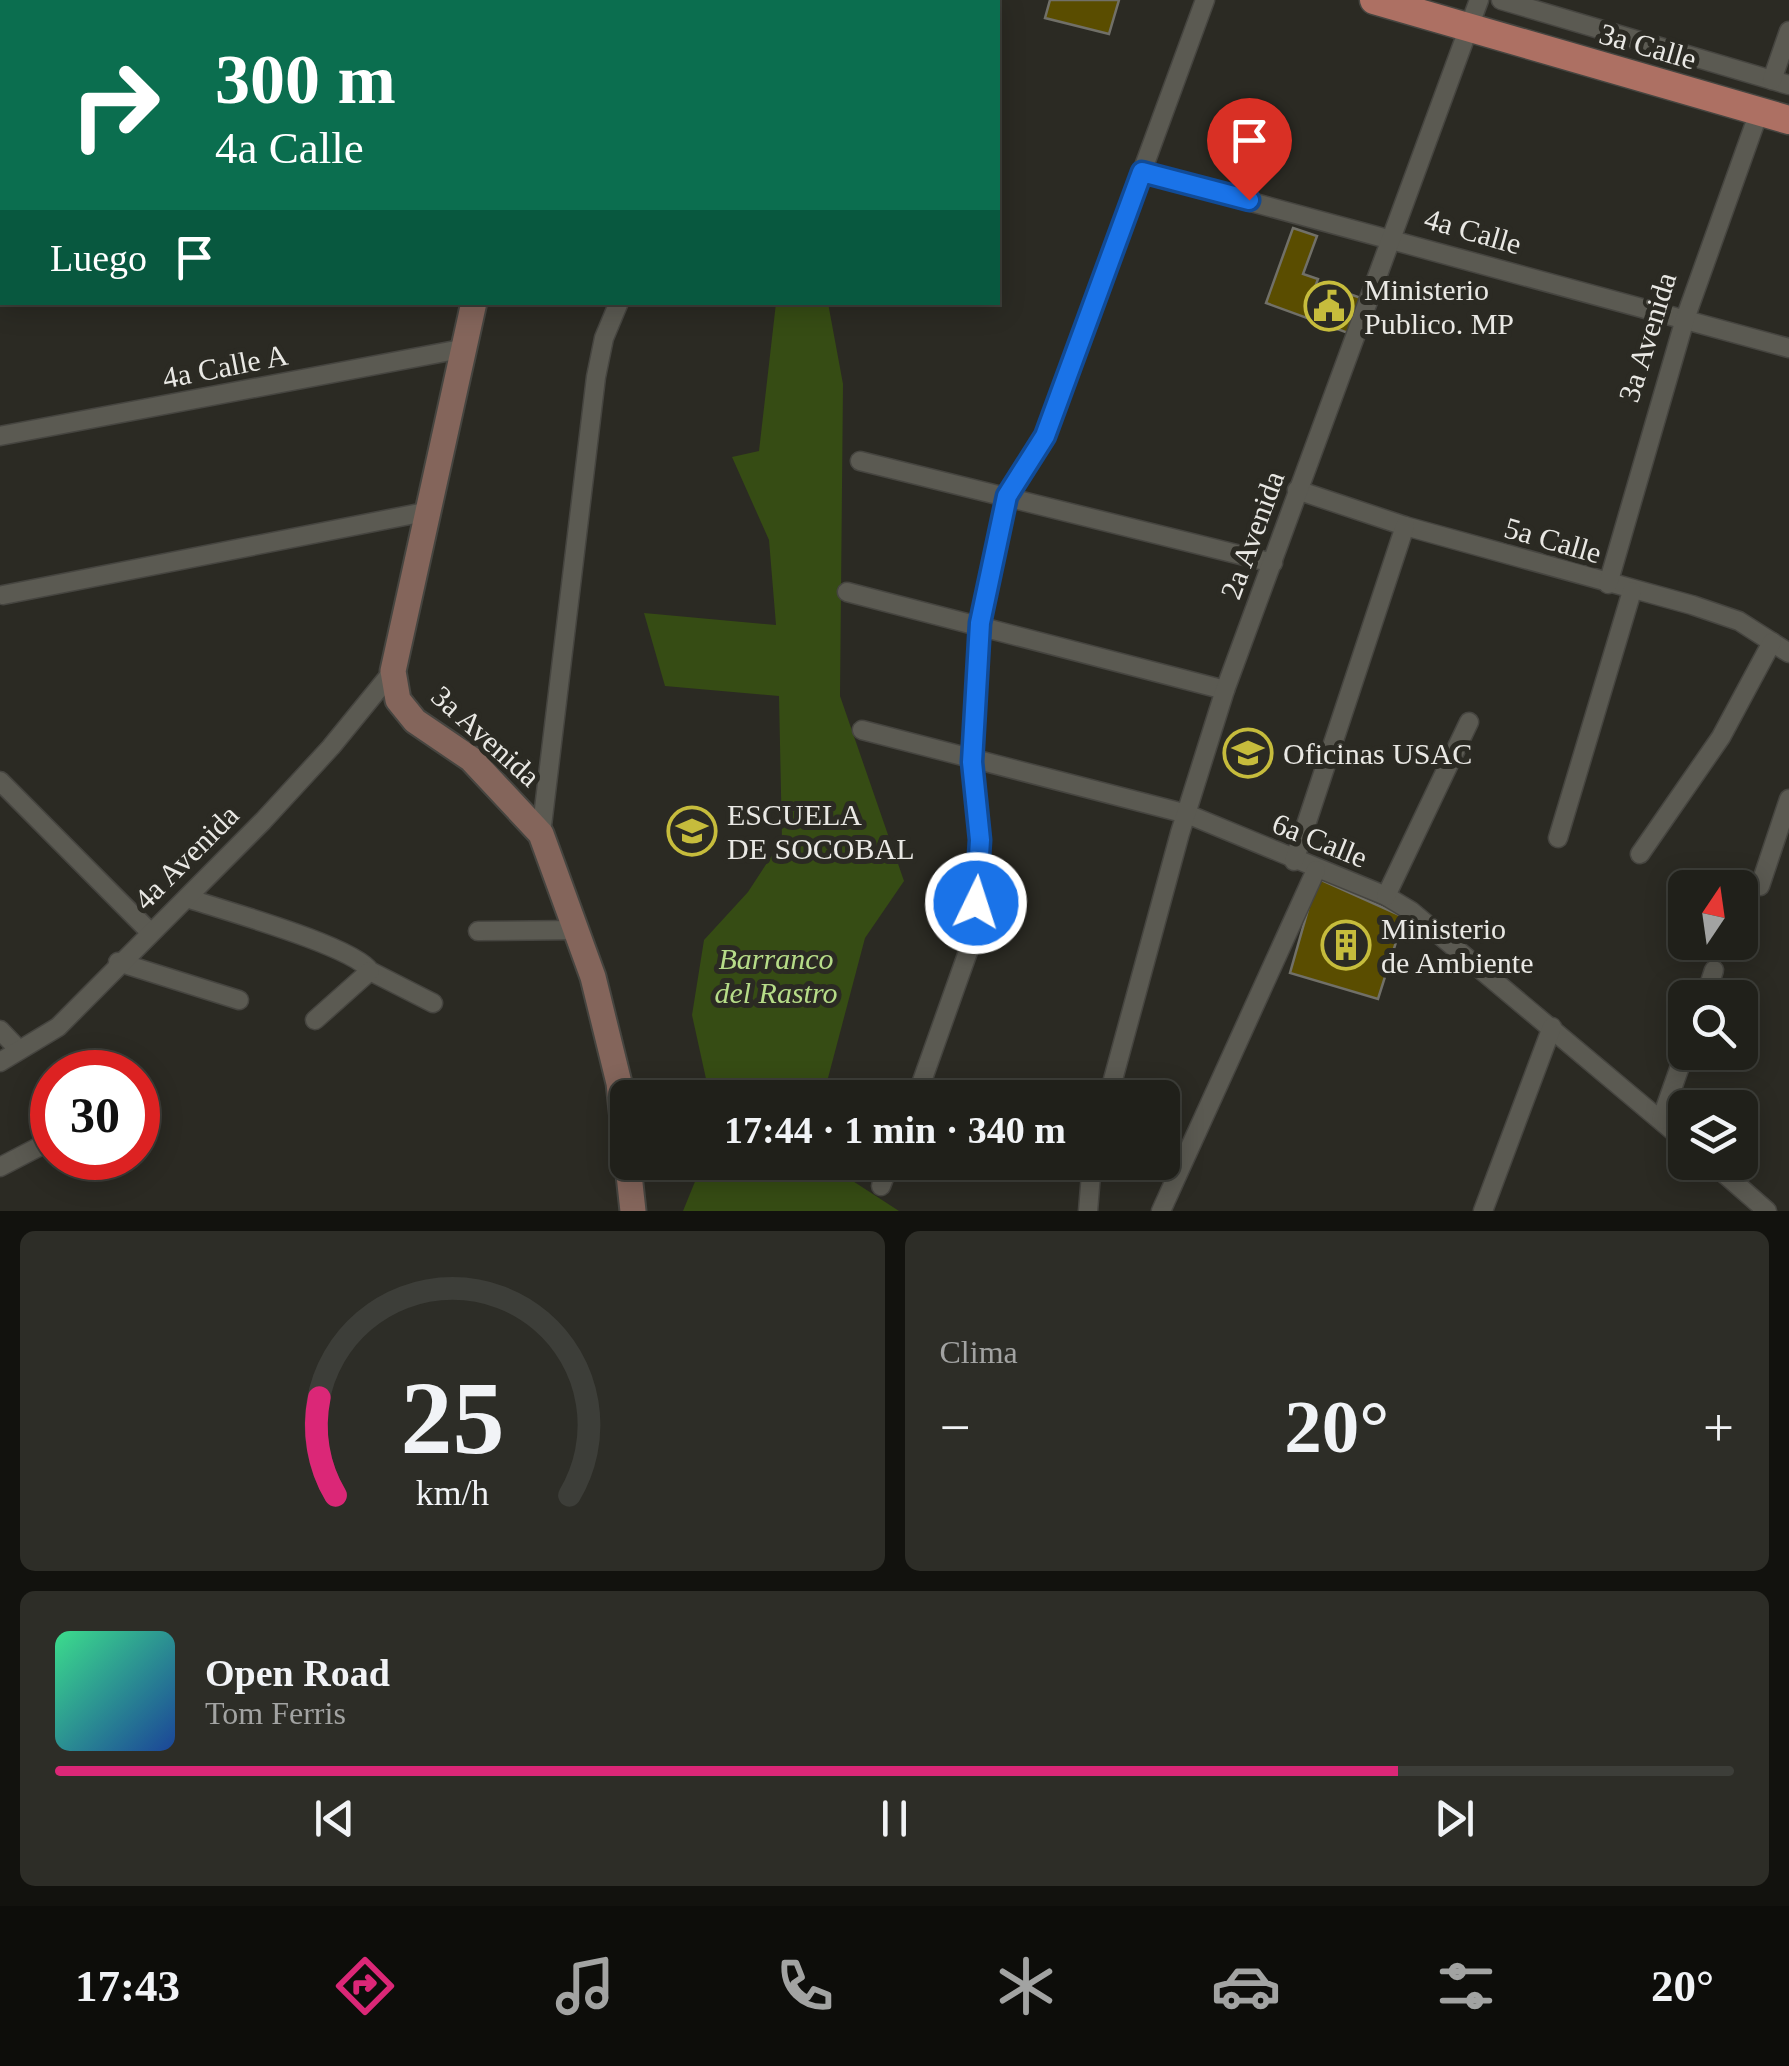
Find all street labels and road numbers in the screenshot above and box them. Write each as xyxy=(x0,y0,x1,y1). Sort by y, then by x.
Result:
street label: 3a Calle xyxy=(1596,16,1700,76)
street label: 4a Calle xyxy=(1421,201,1525,261)
street label: 3a Avenida xyxy=(1612,268,1682,406)
street label: 4a Calle A xyxy=(160,338,291,394)
street label: 2a Avenida xyxy=(1214,467,1290,603)
street label: 5a Calle xyxy=(1501,510,1605,570)
street label: 3a Avenida xyxy=(425,679,547,793)
street label: 4a Avenida xyxy=(127,798,245,916)
street label: 6a Calle xyxy=(1268,806,1372,874)

